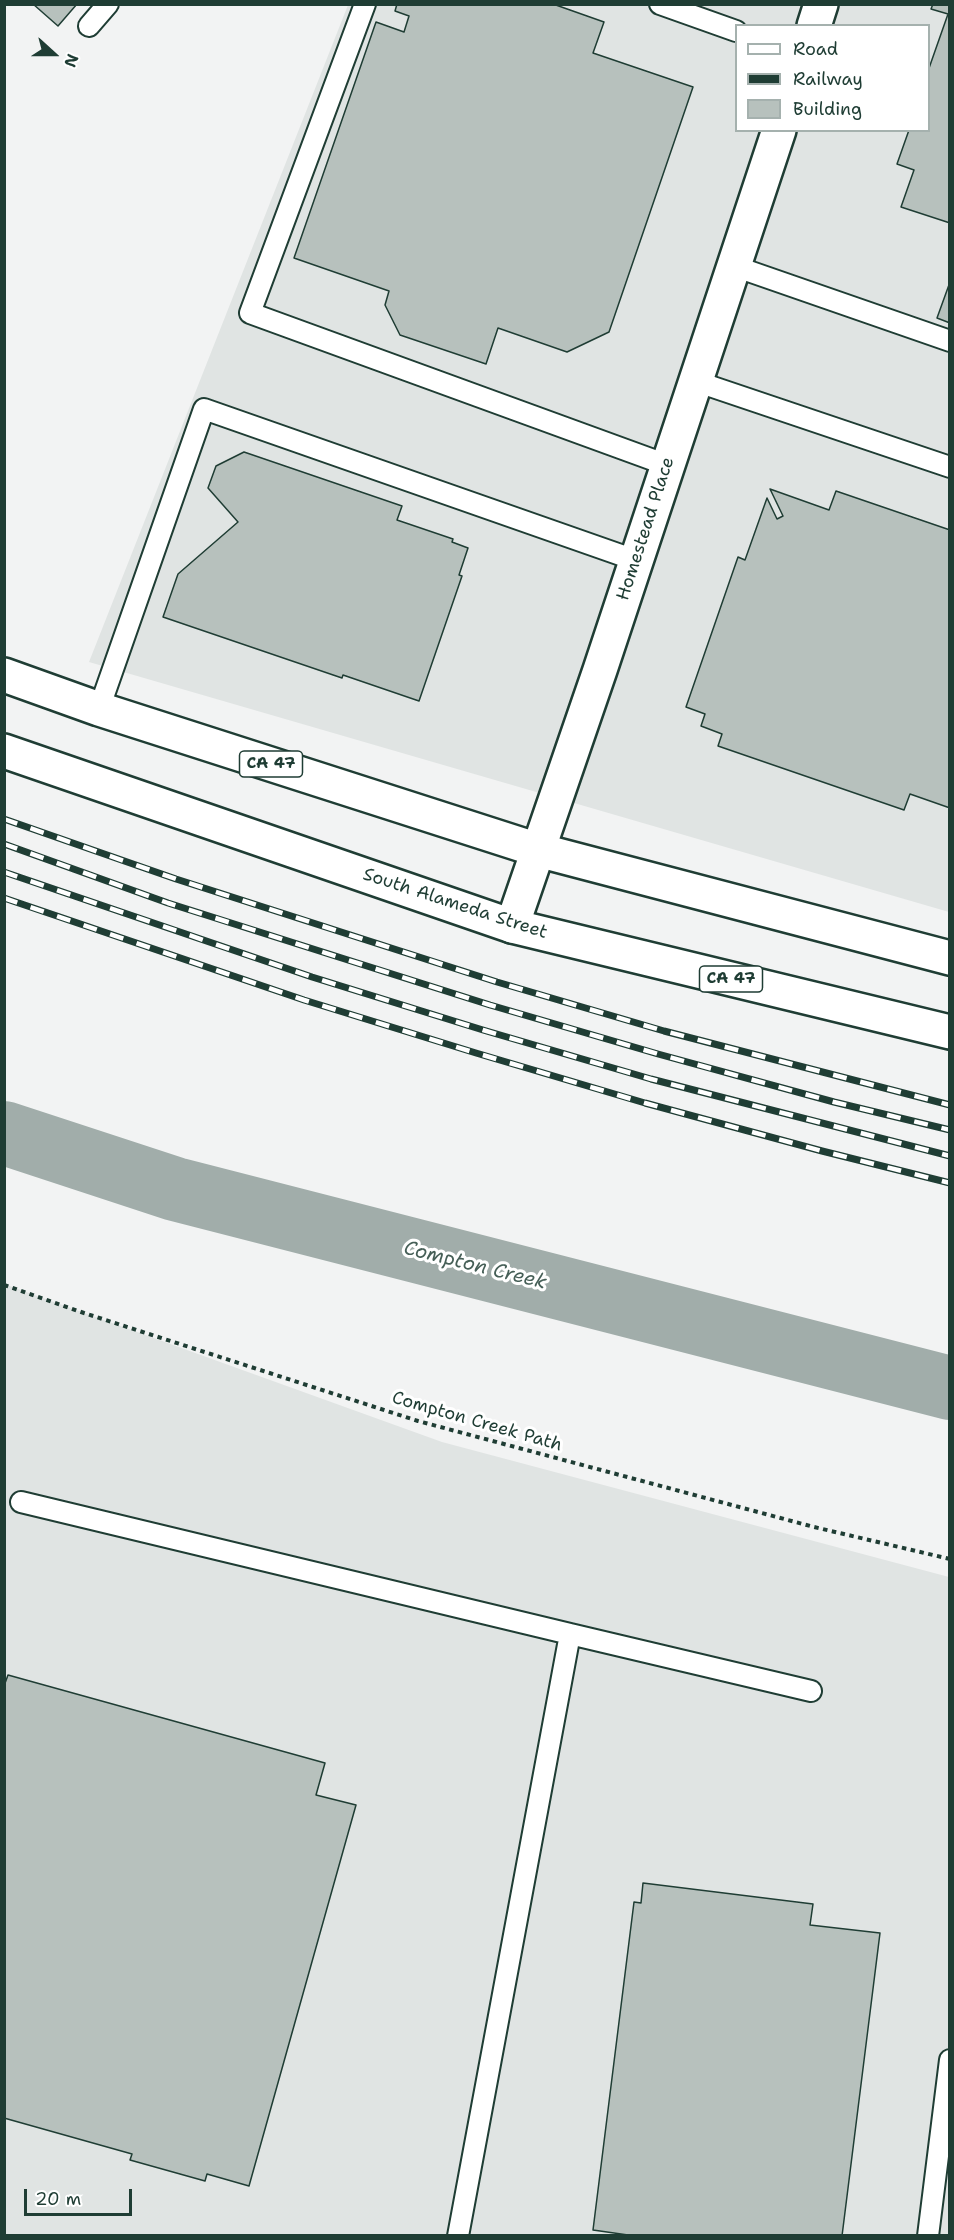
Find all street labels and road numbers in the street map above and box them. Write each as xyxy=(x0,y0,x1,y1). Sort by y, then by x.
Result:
street label: Homestead Place xyxy=(613,455,679,603)
road number: CA 47 xyxy=(240,751,302,777)
street label: South Alameda Street xyxy=(360,864,550,944)
road number: CA 47 xyxy=(700,966,762,992)
street label: Compton Creek Path xyxy=(389,1387,565,1457)

